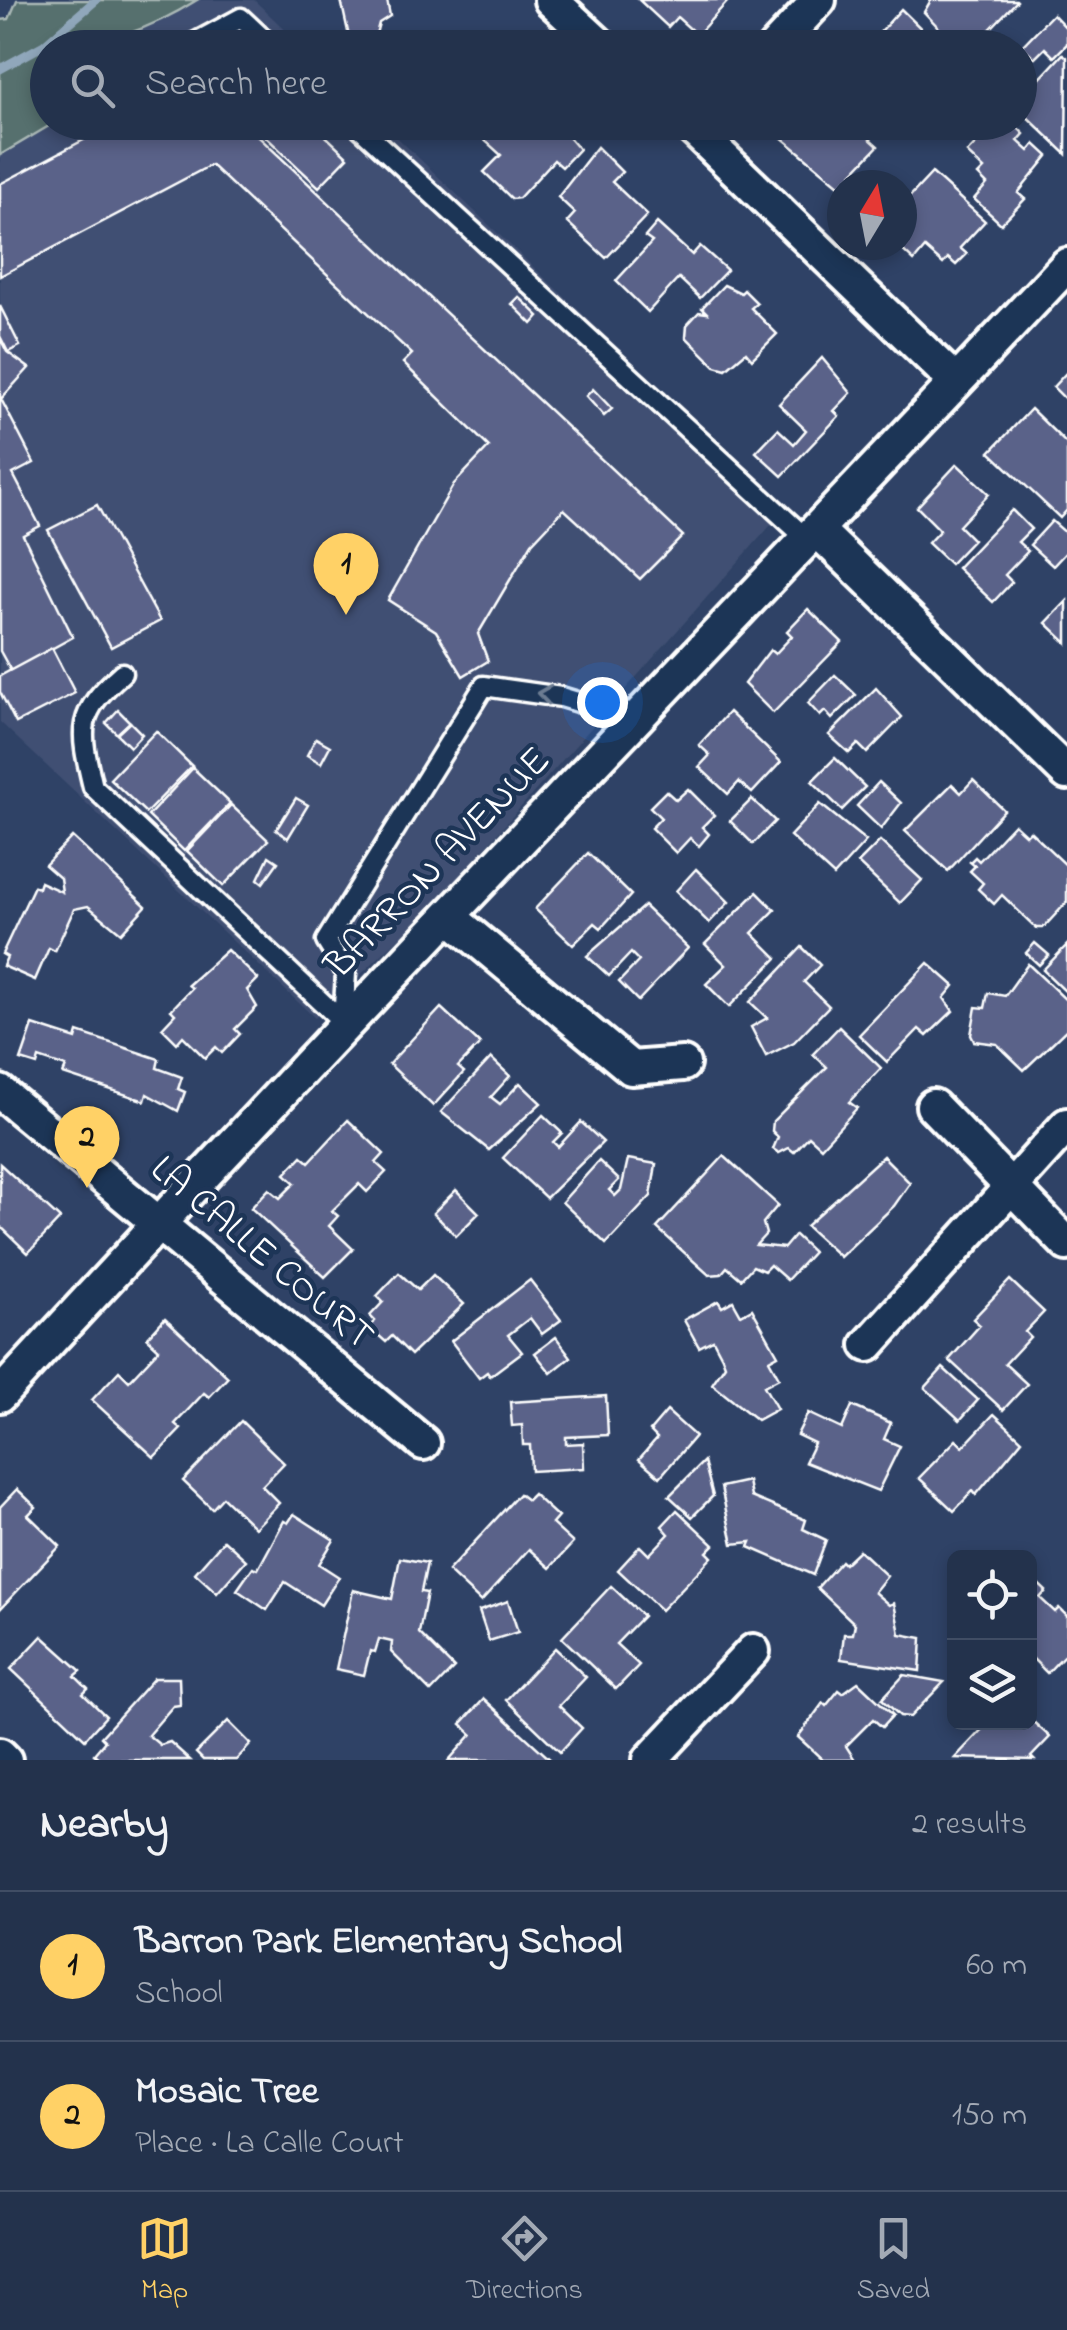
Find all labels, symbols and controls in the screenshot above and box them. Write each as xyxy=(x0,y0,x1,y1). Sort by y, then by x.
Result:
search box xyxy=(30,30,1037,140)
text: Search here xyxy=(145,57,327,113)
icon: search xyxy=(65,58,120,113)
north arrow xyxy=(827,170,917,260)
pin: 1 xyxy=(314,532,378,615)
your location xyxy=(577,677,628,728)
one-way arrow xyxy=(535,685,552,706)
street label: BARRON AVENUE xyxy=(312,734,566,994)
pin: 2 xyxy=(54,1106,120,1188)
street label: LA CALLE COURT xyxy=(136,1142,386,1366)
map controls xyxy=(947,1550,1037,1730)
button: locate xyxy=(947,1550,1037,1640)
button: layers xyxy=(947,1640,1037,1730)
text: Nearby xyxy=(40,1795,168,1856)
text: 2 results xyxy=(912,1802,1027,1849)
text: Barron Park Elementary School xyxy=(135,1915,622,1971)
text: 1 xyxy=(67,1943,78,1990)
text: 60 m xyxy=(966,1943,1027,1990)
text: School xyxy=(135,1971,223,2018)
text: Mosaic Tree xyxy=(135,2065,319,2121)
text: 2 xyxy=(65,2093,80,2140)
text: 150 m xyxy=(952,2093,1027,2140)
text: Place · La Calle Court xyxy=(135,2121,404,2168)
tab: Map xyxy=(137,2211,192,2312)
tab: Directions xyxy=(466,2211,583,2312)
tab: Saved xyxy=(857,2211,930,2312)

